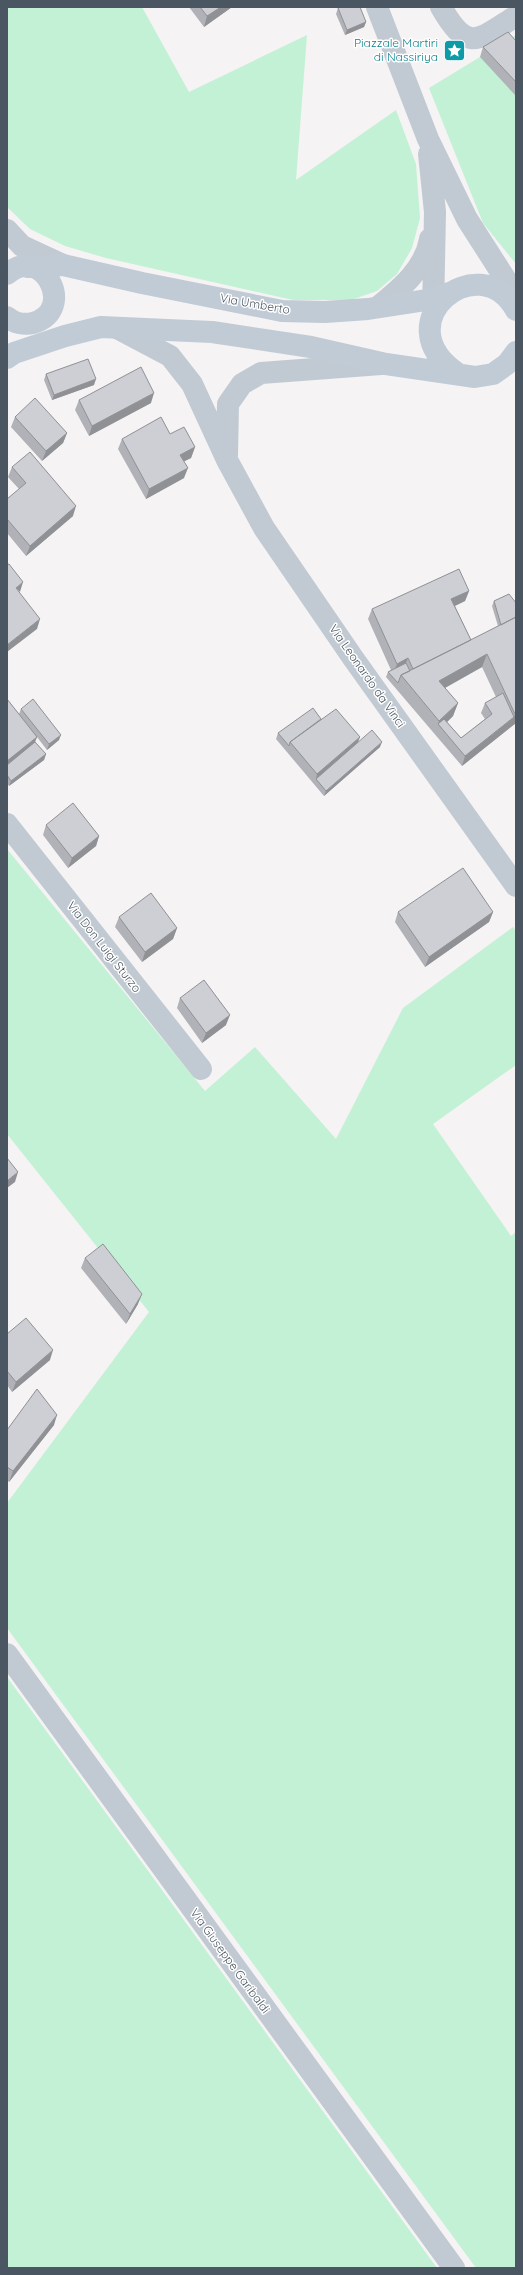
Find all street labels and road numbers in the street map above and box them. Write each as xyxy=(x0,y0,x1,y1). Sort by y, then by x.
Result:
street label: Via Umberto xyxy=(219,290,291,317)
street label: Via Leonardo da Vinci xyxy=(326,621,409,730)
street label: Via Don Luigi Sturzo xyxy=(64,898,145,995)
street label: Via Giuseppe Garibaldi xyxy=(187,1905,273,2016)

